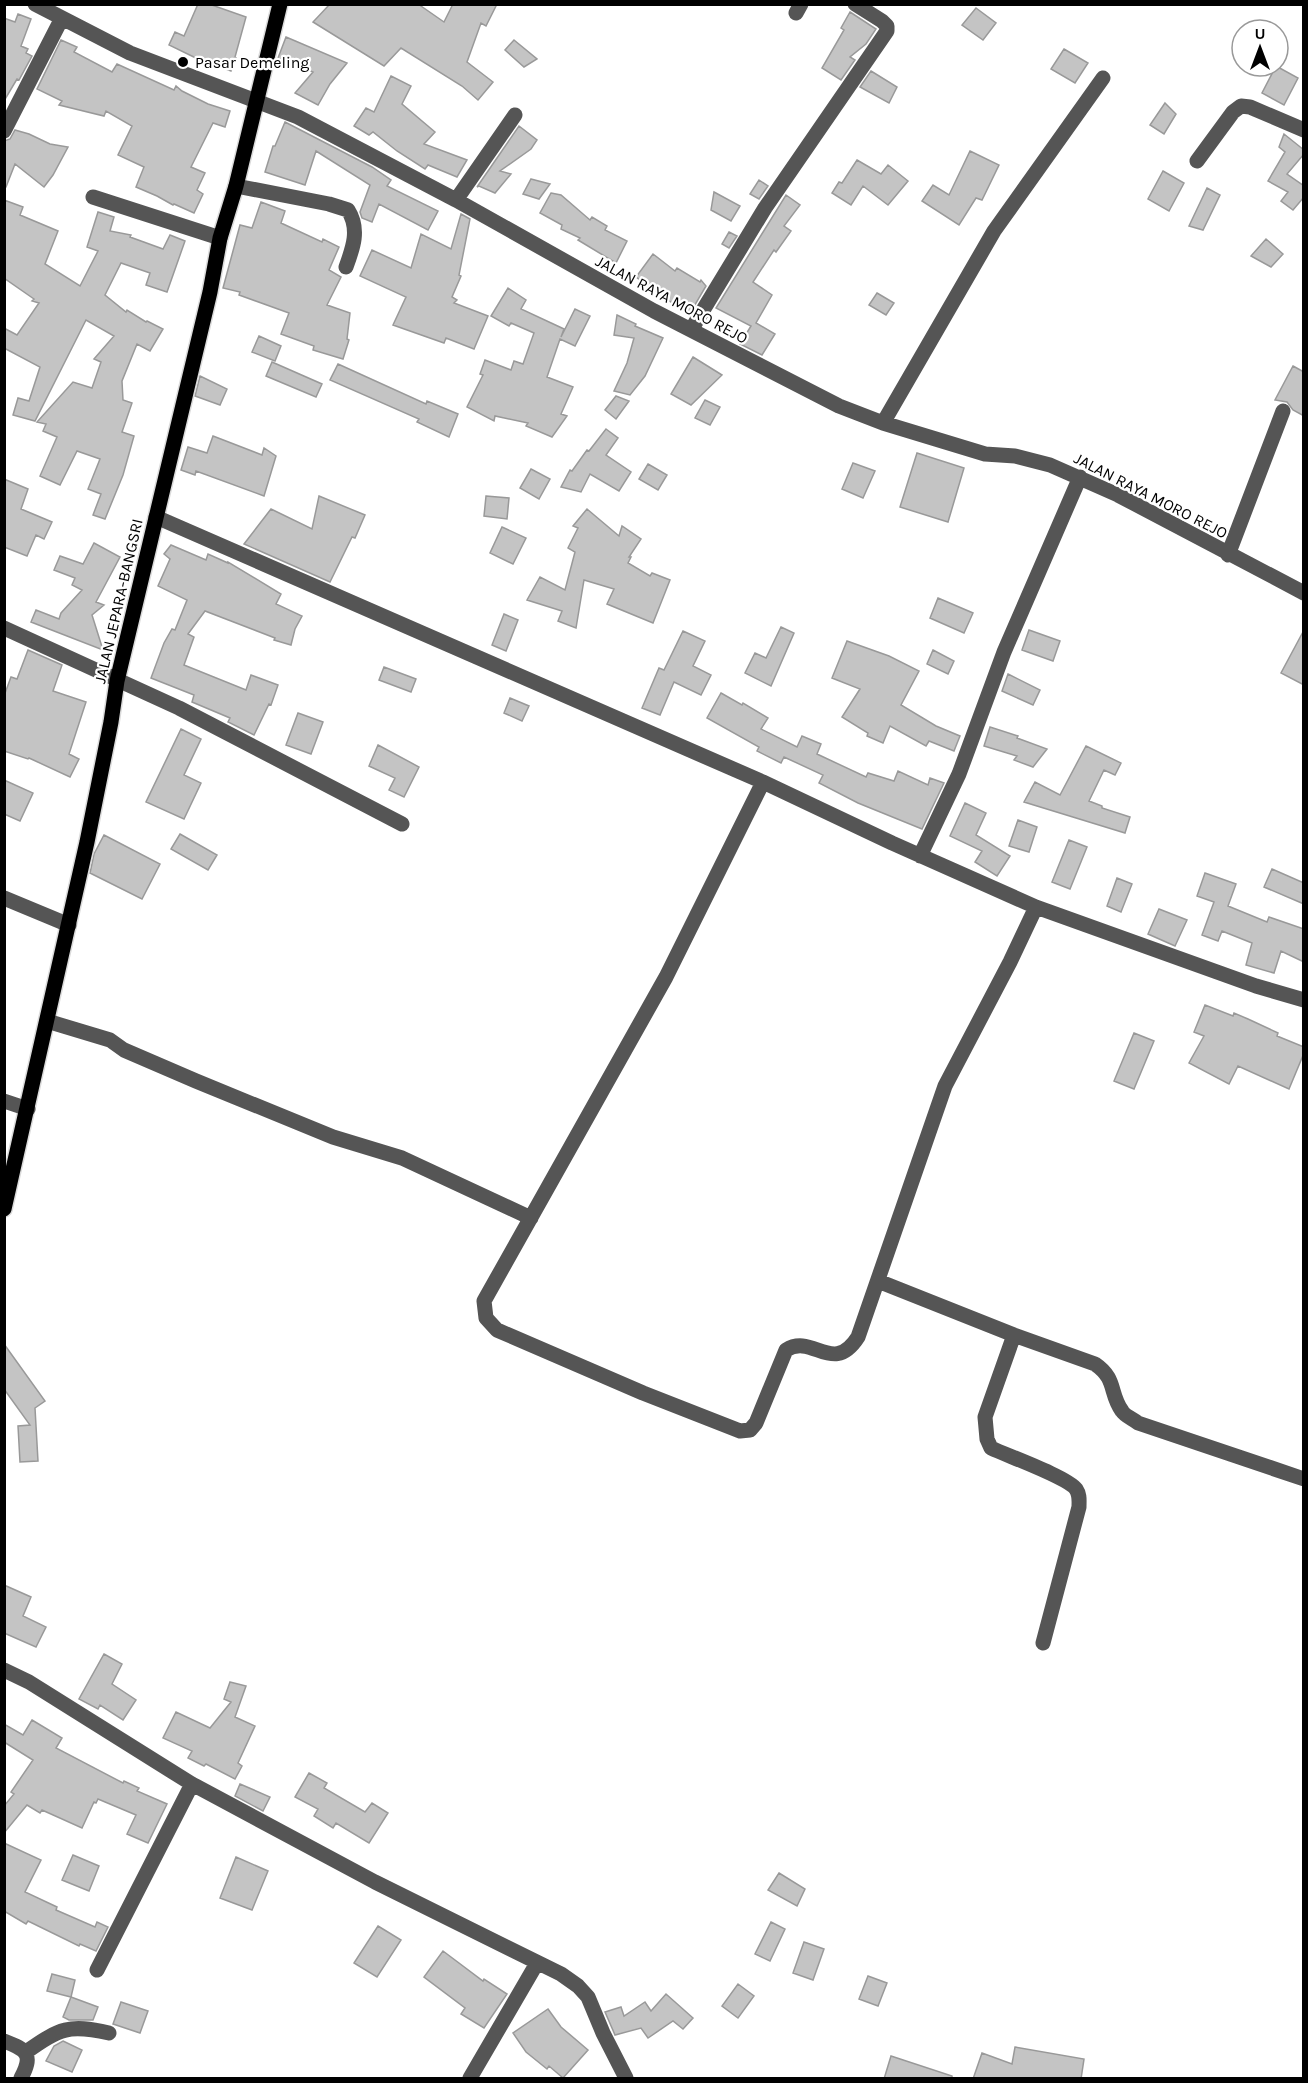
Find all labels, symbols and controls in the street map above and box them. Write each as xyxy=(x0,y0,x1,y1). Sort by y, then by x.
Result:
north arrow xyxy=(1230,18,1290,78)
text: U xyxy=(1254,24,1266,43)
place label: Pasar Demeling xyxy=(195,53,309,72)
marker: Pasar Demeling xyxy=(176,55,190,69)
street label: JALAN RAYA MORO REJO xyxy=(592,251,751,348)
street label: JALAN RAYA MORO REJO xyxy=(1071,448,1231,542)
street label: JALAN JEPARA-BANGSRI xyxy=(90,517,147,686)

